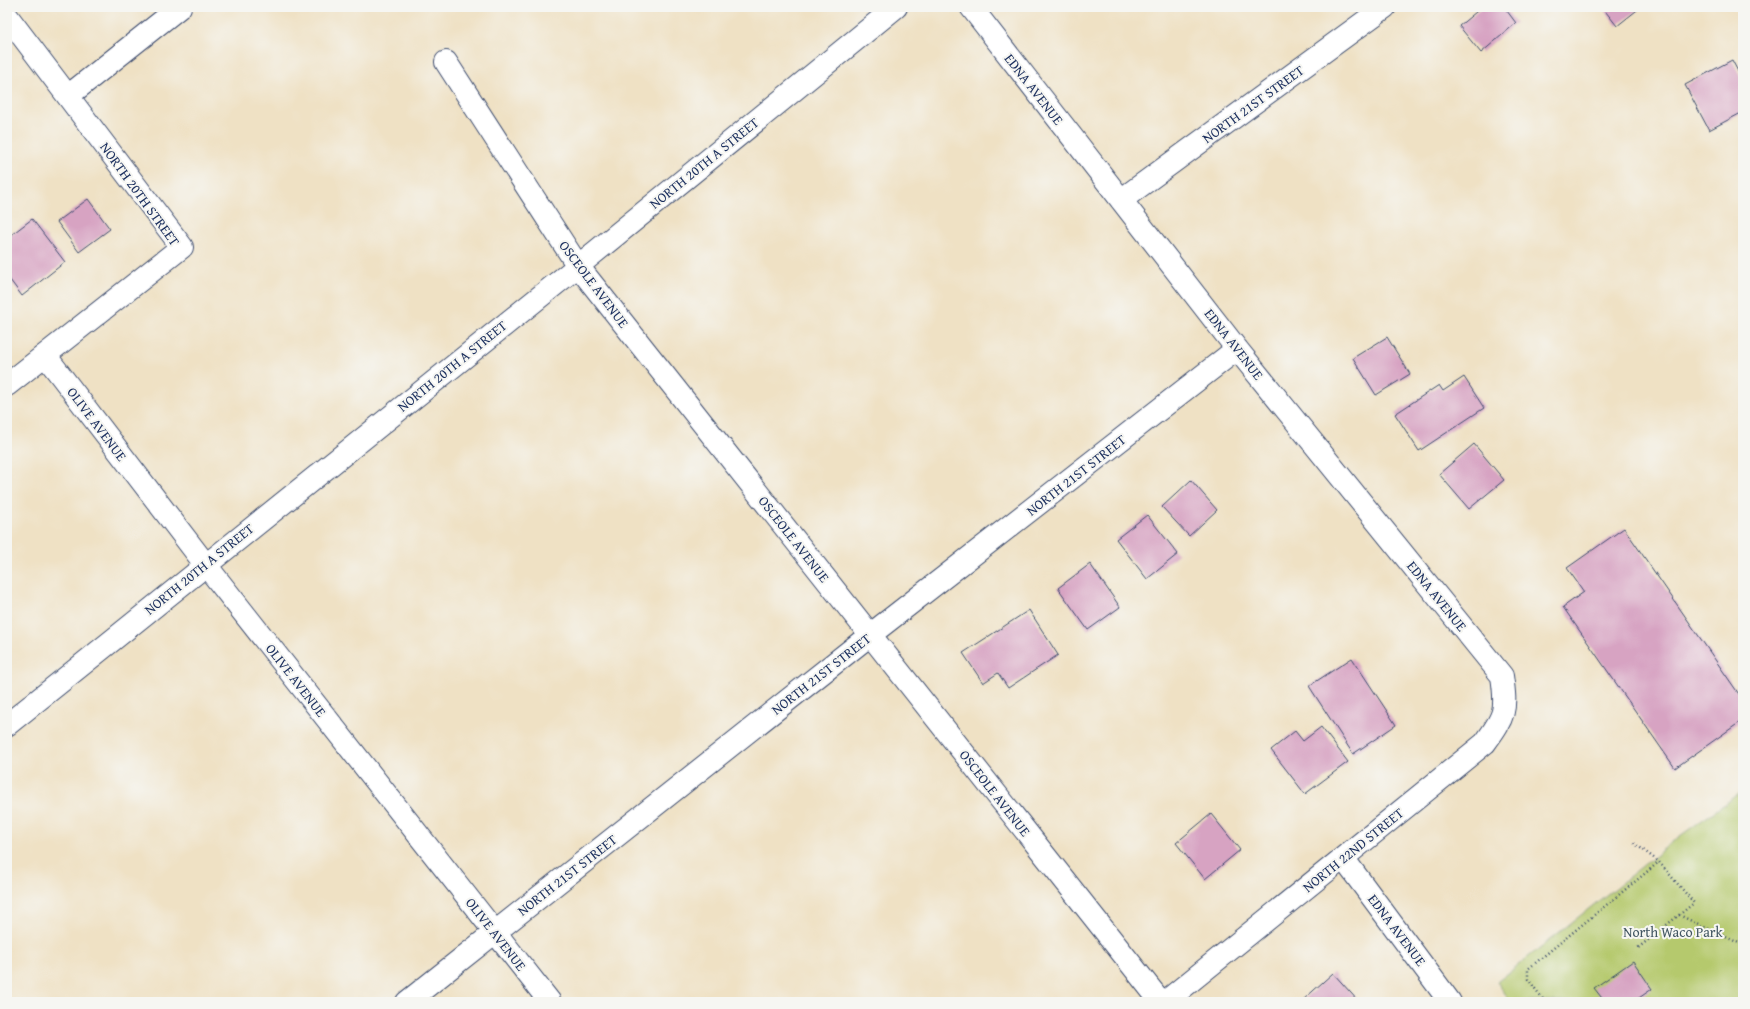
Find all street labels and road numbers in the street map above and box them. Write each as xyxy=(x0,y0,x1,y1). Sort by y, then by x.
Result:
street label: EDNA AVENUE xyxy=(1000,49,1068,129)
street label: NORTH 21ST STREET xyxy=(1198,60,1308,148)
street label: NORTH 20TH A STREET xyxy=(645,112,763,213)
street label: NORTH 20TH STREET xyxy=(95,138,185,250)
street label: OSCEOLE AVENUE xyxy=(555,236,633,332)
street label: EDNA AVENUE xyxy=(1200,304,1268,384)
street label: NORTH 20TH A STREET xyxy=(393,315,511,416)
street label: OLIVE AVENUE xyxy=(63,383,131,465)
street label: NORTH 21ST STREET xyxy=(1022,430,1130,520)
street label: OSCEOLE AVENUE xyxy=(754,492,834,586)
street label: NORTH 20TH A STREET xyxy=(140,518,258,619)
street label: EDNA AVENUE xyxy=(1402,557,1472,635)
street label: NORTH 21ST STREET xyxy=(767,629,875,719)
street label: OLIVE AVENUE xyxy=(261,639,331,721)
street label: OSCEOLE AVENUE xyxy=(955,746,1035,840)
street label: NORTH 22ND STREET xyxy=(1298,803,1408,897)
street label: NORTH 21ST STREET xyxy=(513,830,621,920)
street label: EDNA AVENUE xyxy=(1363,890,1431,970)
street label: OLIVE AVENUE xyxy=(461,893,531,975)

